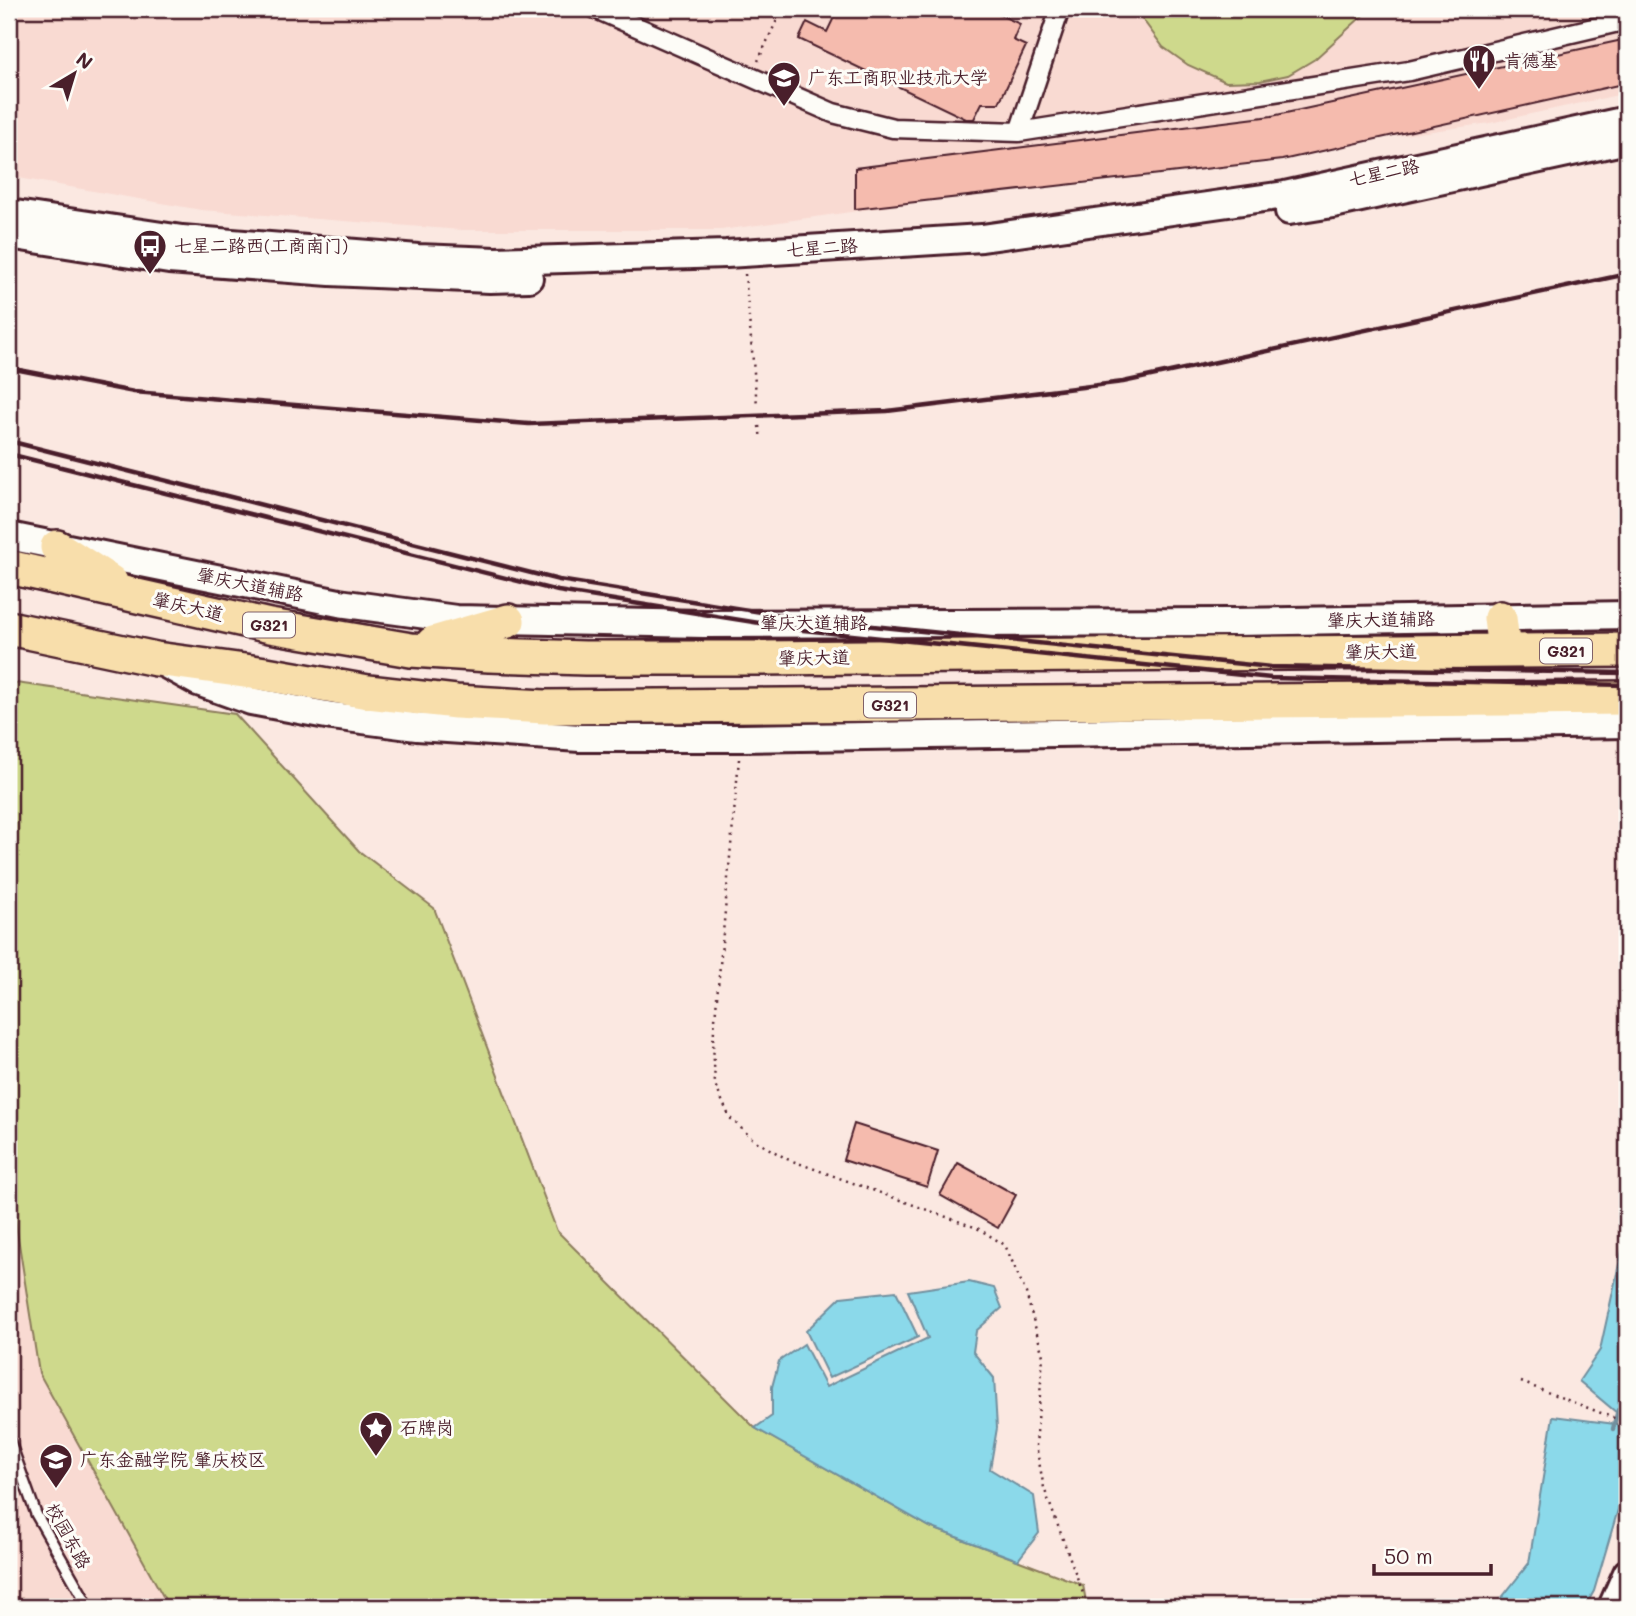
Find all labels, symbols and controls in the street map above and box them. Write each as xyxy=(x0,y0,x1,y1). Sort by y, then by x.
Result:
north arrow xyxy=(38,38,108,108)
restaurant icon: 肯德基 xyxy=(1460,42,1498,91)
text: N xyxy=(71,46,98,74)
place label: 肯德基 xyxy=(1504,48,1558,72)
school or university icon: 广东工商职业技术大学 xyxy=(765,59,803,108)
place label: 广东工商职业技术大学 xyxy=(808,65,988,89)
street label: 七星二路 xyxy=(1346,153,1422,191)
bus stop icon: 七星二路西(工商南门) xyxy=(131,227,169,276)
place label: 七星二路西(工商南门) xyxy=(174,233,348,257)
street label: 七星二路 xyxy=(785,233,859,261)
street label: 肇庆大道辅路 xyxy=(195,562,305,606)
street label: 肇庆大道 xyxy=(150,586,226,626)
street label: 肇庆大道辅路 xyxy=(1327,606,1435,632)
street label: 肇庆大道辅路 xyxy=(760,610,868,634)
road number: G321 xyxy=(243,612,295,638)
street label: 肇庆大道 xyxy=(1345,638,1417,664)
road number: G321 xyxy=(1540,638,1592,664)
street label: 肇庆大道 xyxy=(778,644,850,670)
road number: G321 xyxy=(864,692,916,718)
place icon: 石牌岗 xyxy=(357,1409,395,1458)
place label: 石牌岗 xyxy=(400,1415,454,1439)
school or university icon: 广东金融学院 肇庆校区 xyxy=(37,1441,75,1490)
place label: 广东金融学院 肇庆校区 xyxy=(80,1447,266,1471)
street label: 校园东路 xyxy=(41,1498,97,1573)
scale bar xyxy=(1374,1532,1491,1576)
text: 50 m xyxy=(1384,1542,1433,1569)

